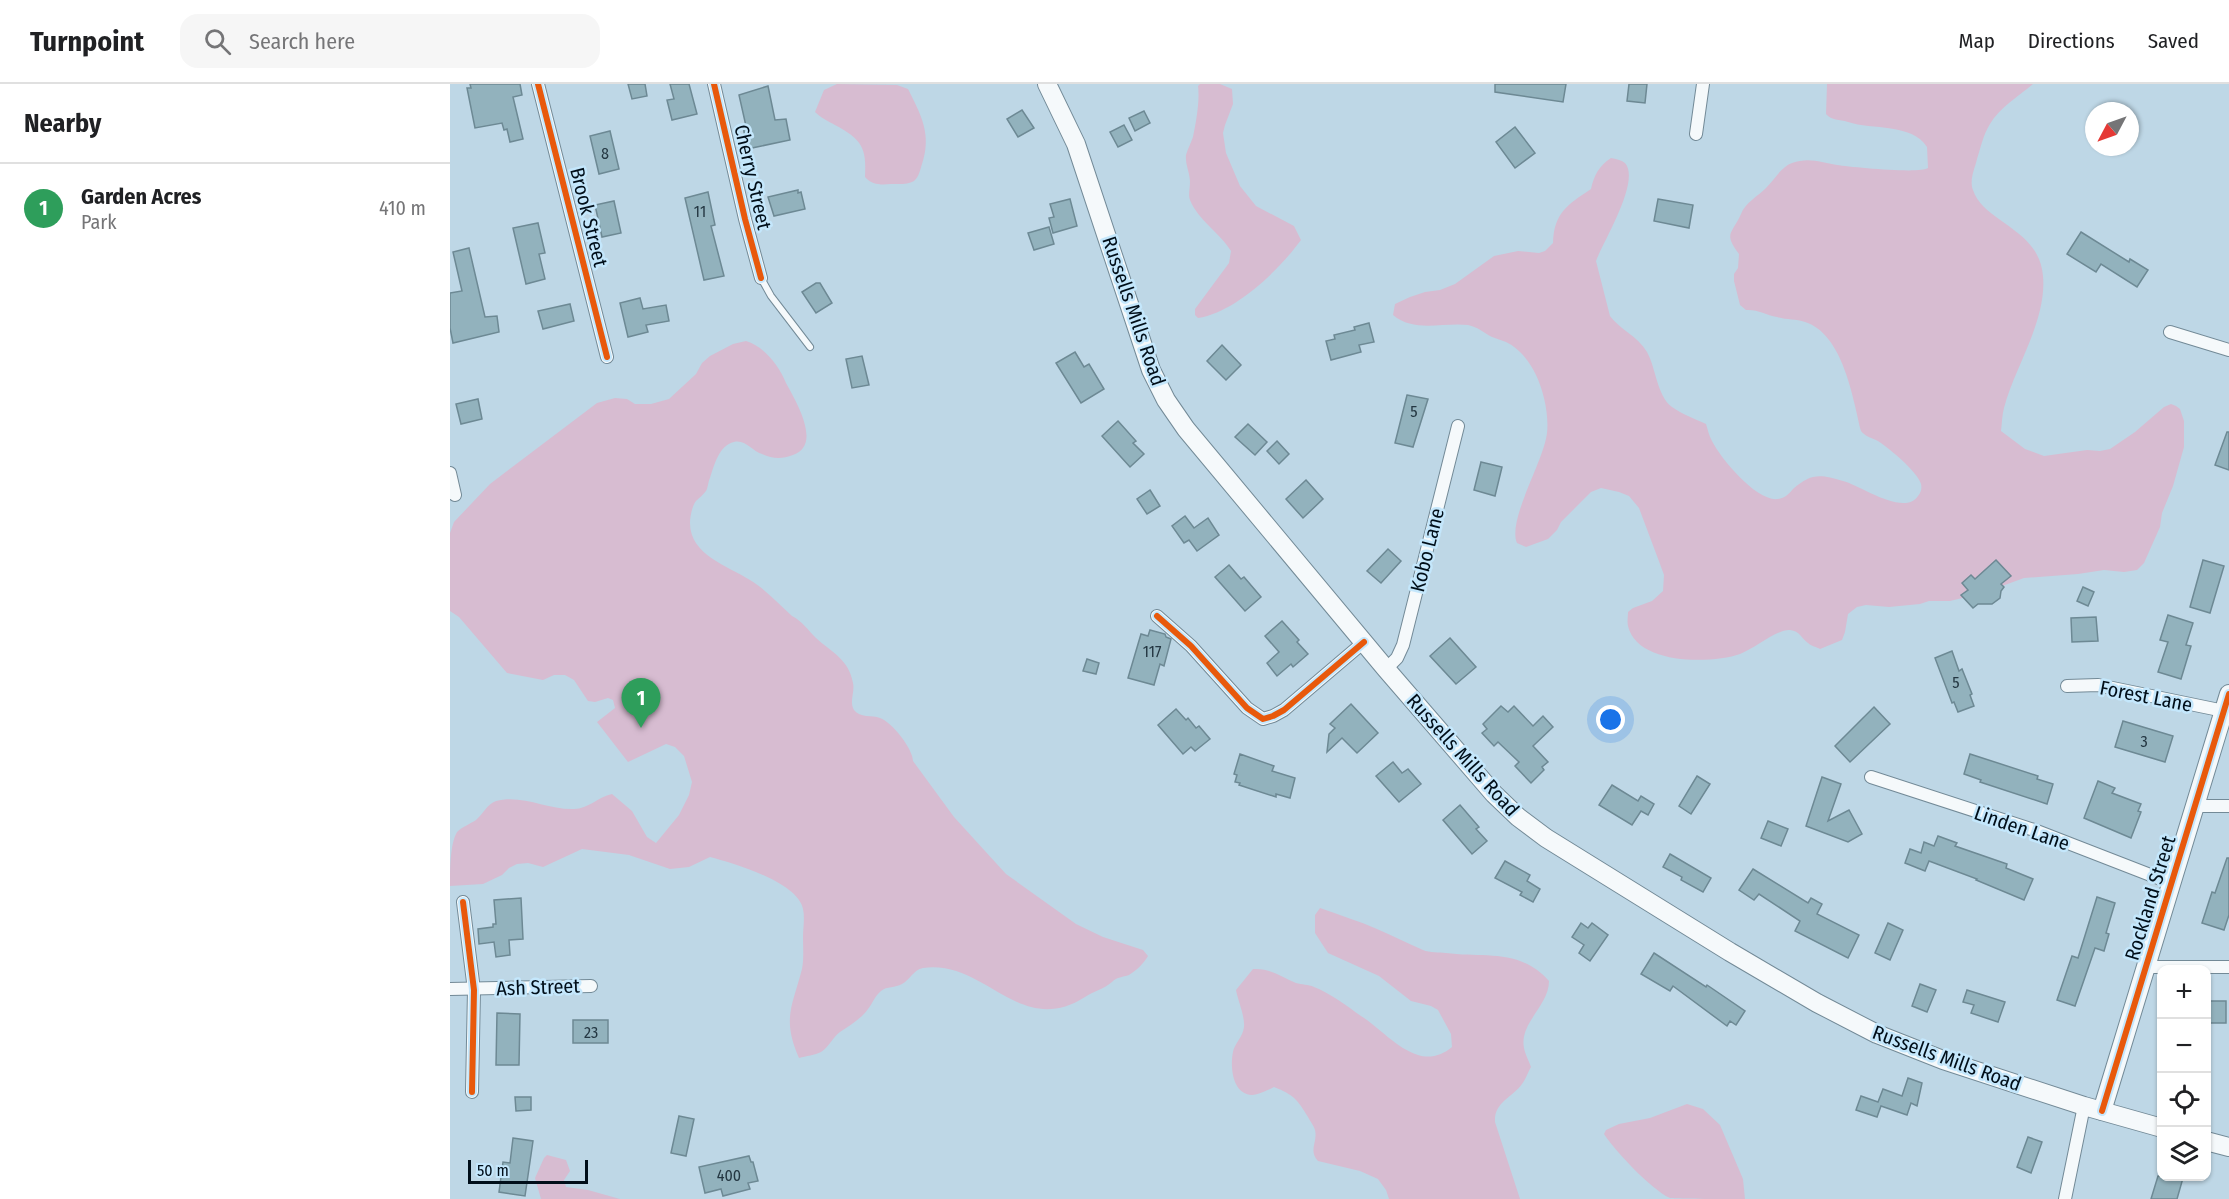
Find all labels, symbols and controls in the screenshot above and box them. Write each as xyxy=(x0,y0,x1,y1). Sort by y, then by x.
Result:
search box xyxy=(180,14,600,68)
text: Turnpoint xyxy=(30,25,144,58)
icon: search xyxy=(201,25,234,58)
text: Search here xyxy=(249,28,355,55)
text: Map xyxy=(1958,28,1995,54)
text: Directions xyxy=(2028,28,2115,54)
text: Saved xyxy=(2148,28,2199,54)
north arrow xyxy=(2085,102,2139,156)
text: Nearby xyxy=(24,108,101,139)
street label: Cherry Street xyxy=(729,122,777,232)
house number: 8 xyxy=(601,144,609,163)
street label: Brook Street xyxy=(565,165,613,270)
text: Garden Acres xyxy=(81,183,201,210)
text: 1 xyxy=(39,196,48,220)
text: 410 m xyxy=(379,196,426,220)
house number: 11 xyxy=(694,202,706,221)
text: Park xyxy=(81,210,117,234)
street label: Russells Mills Road xyxy=(1097,233,1171,389)
house number: 5 xyxy=(1410,402,1418,421)
street label: Kobo Lane xyxy=(1405,506,1449,594)
house number: 117 xyxy=(1143,642,1162,661)
house number: 5 xyxy=(1952,673,1960,692)
street label: Forest Lane xyxy=(2098,675,2194,717)
pin: 1 xyxy=(622,678,660,728)
street label: Russells Mills Road xyxy=(1402,689,1524,821)
your location xyxy=(1596,705,1625,734)
house number: 3 xyxy=(2140,732,2148,751)
street label: Linden Lane xyxy=(1971,801,2073,855)
street label: Rockland Street xyxy=(2120,832,2180,963)
map controls xyxy=(2157,965,2211,1181)
button: + xyxy=(2157,965,2211,1019)
street label: Ash Street xyxy=(496,974,581,1000)
button: − xyxy=(2157,1019,2211,1073)
street label: Russells Mills Road xyxy=(1869,1020,2025,1096)
house number: 23 xyxy=(584,1023,598,1042)
button: locate xyxy=(2157,1073,2211,1127)
button: layers xyxy=(2157,1127,2211,1181)
scale bar xyxy=(468,1157,588,1184)
text: 50 m xyxy=(477,1161,509,1180)
house number: 400 xyxy=(717,1166,741,1185)

